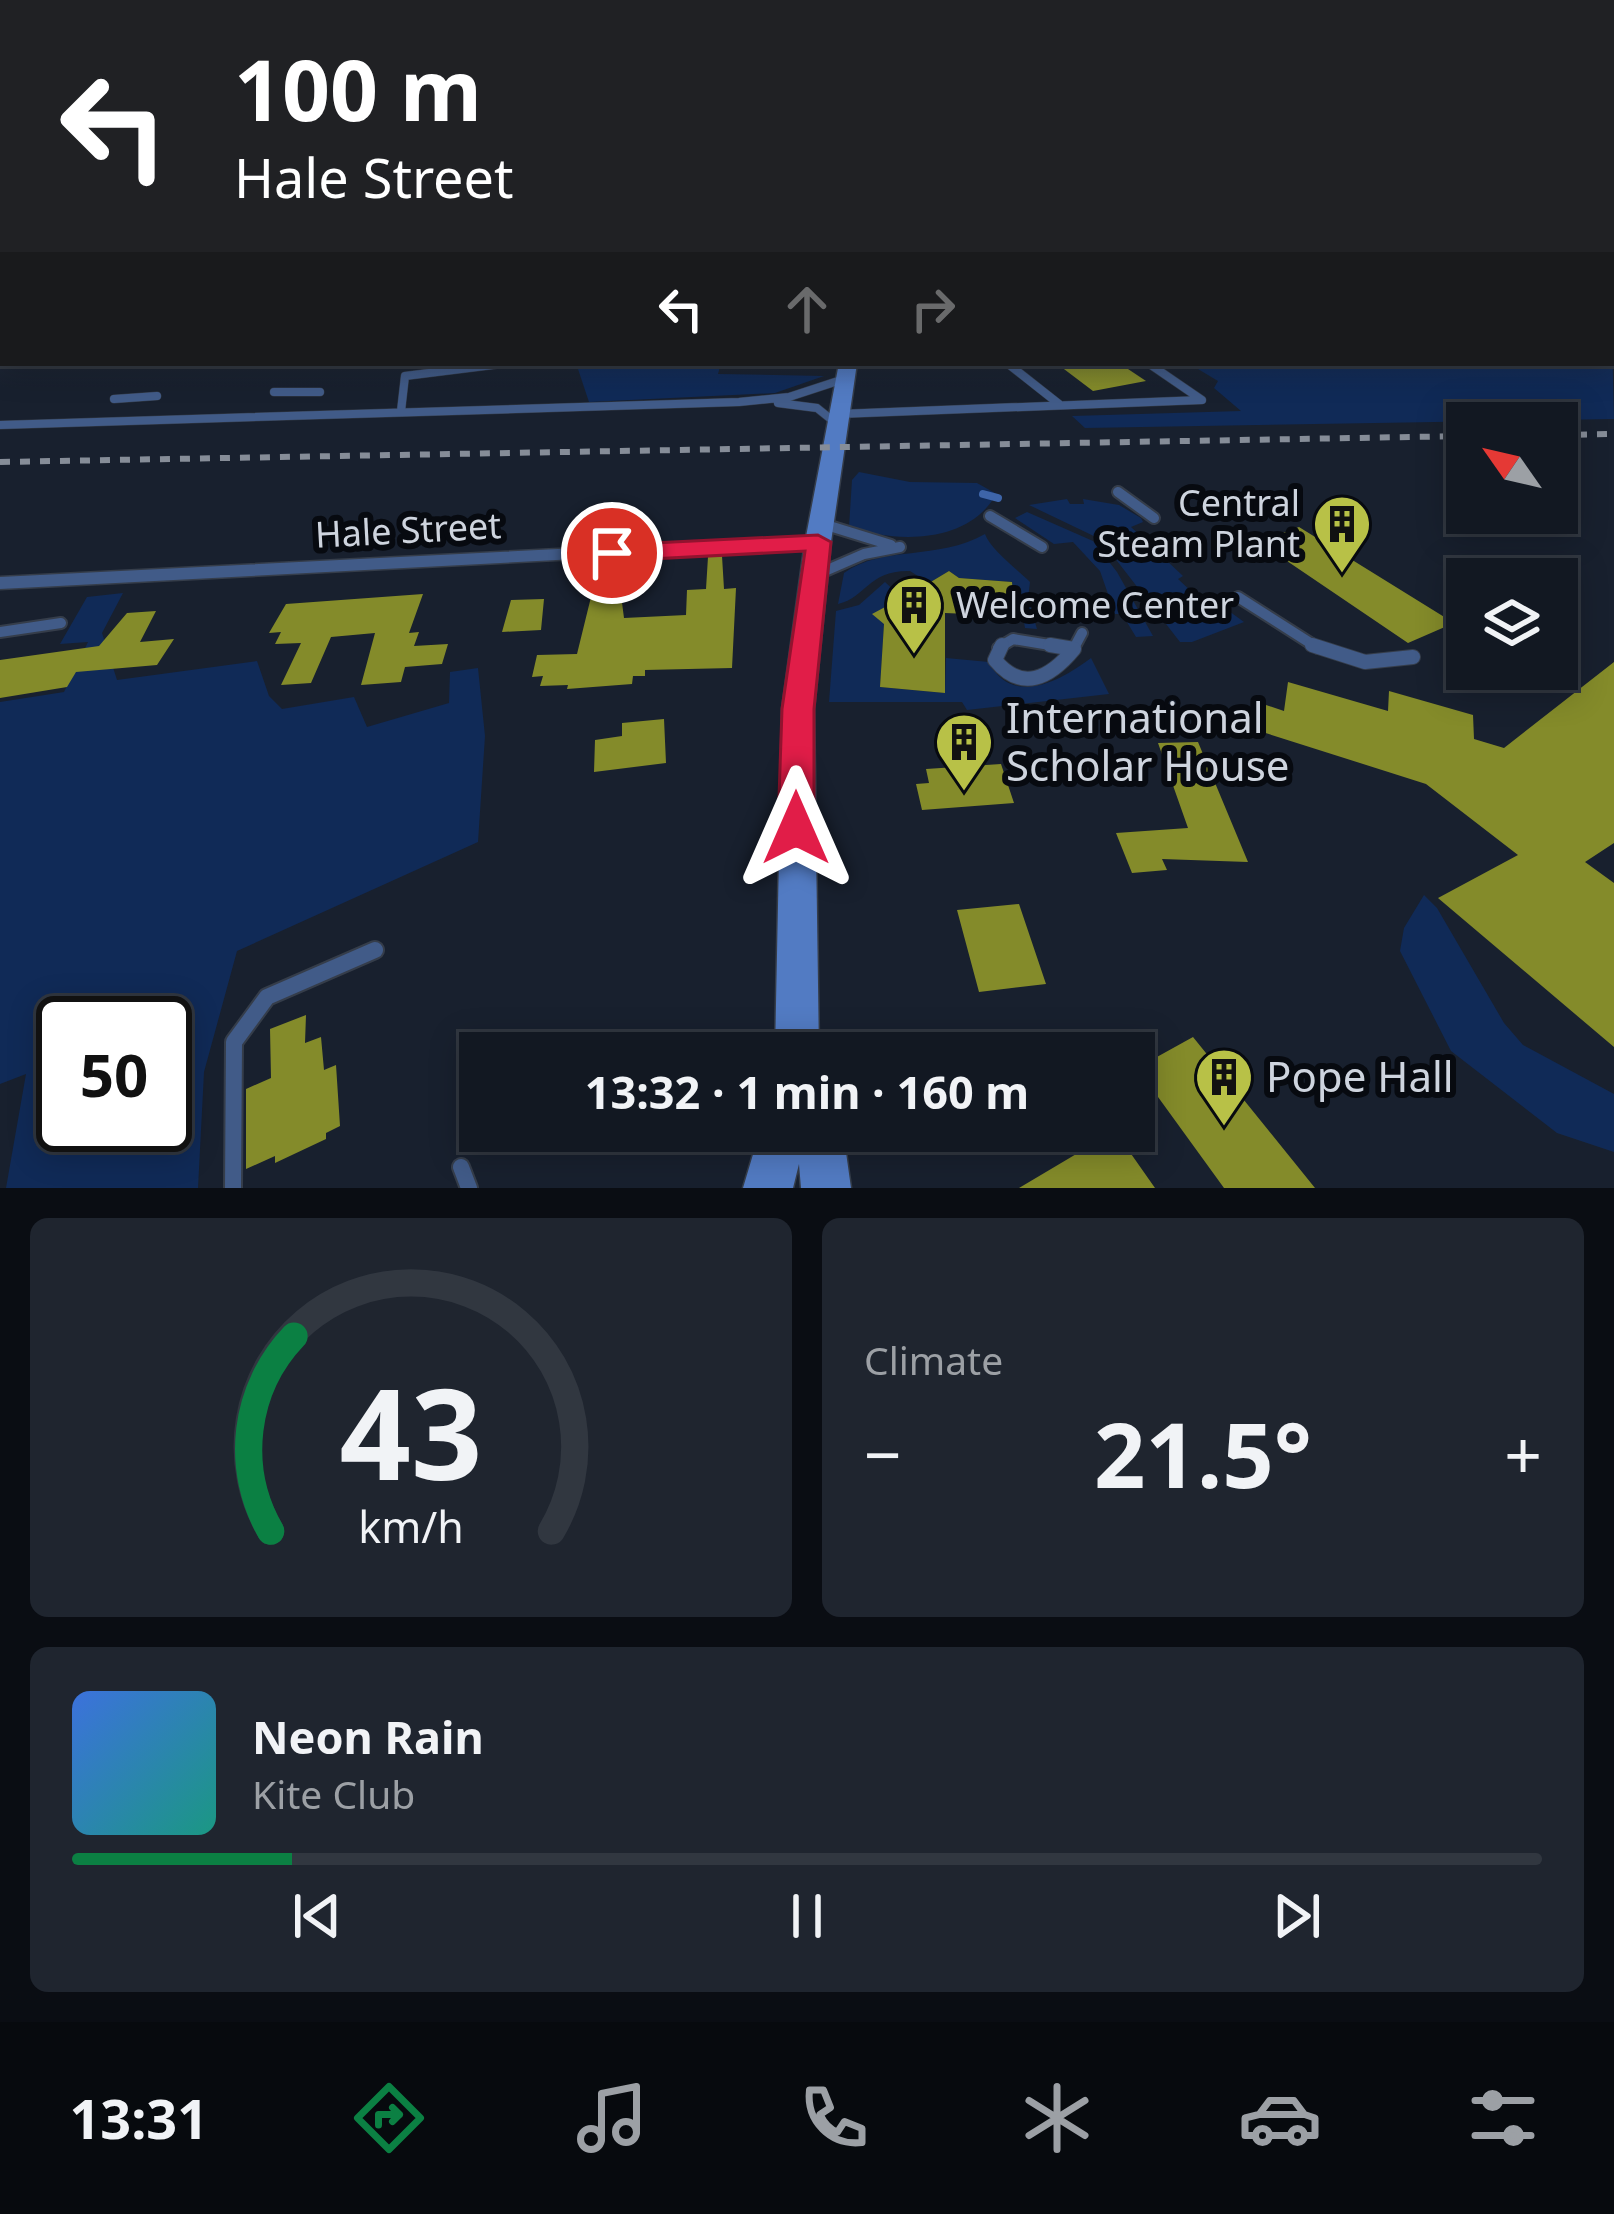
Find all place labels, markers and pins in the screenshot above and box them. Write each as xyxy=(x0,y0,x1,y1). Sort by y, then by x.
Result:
place label: Central Steam Plant xyxy=(1097,478,1300,568)
building icon: Central Steam Plant xyxy=(1311,493,1373,575)
pin xyxy=(561,502,663,604)
building icon: Welcome Center xyxy=(883,574,945,656)
place label: Welcome Center xyxy=(956,580,1234,629)
place label: International Scholar House xyxy=(1006,688,1290,793)
building icon: International Scholar House xyxy=(933,711,995,793)
building icon: Pope Hall xyxy=(1193,1046,1255,1128)
place label: Pope Hall xyxy=(1266,1047,1454,1104)

